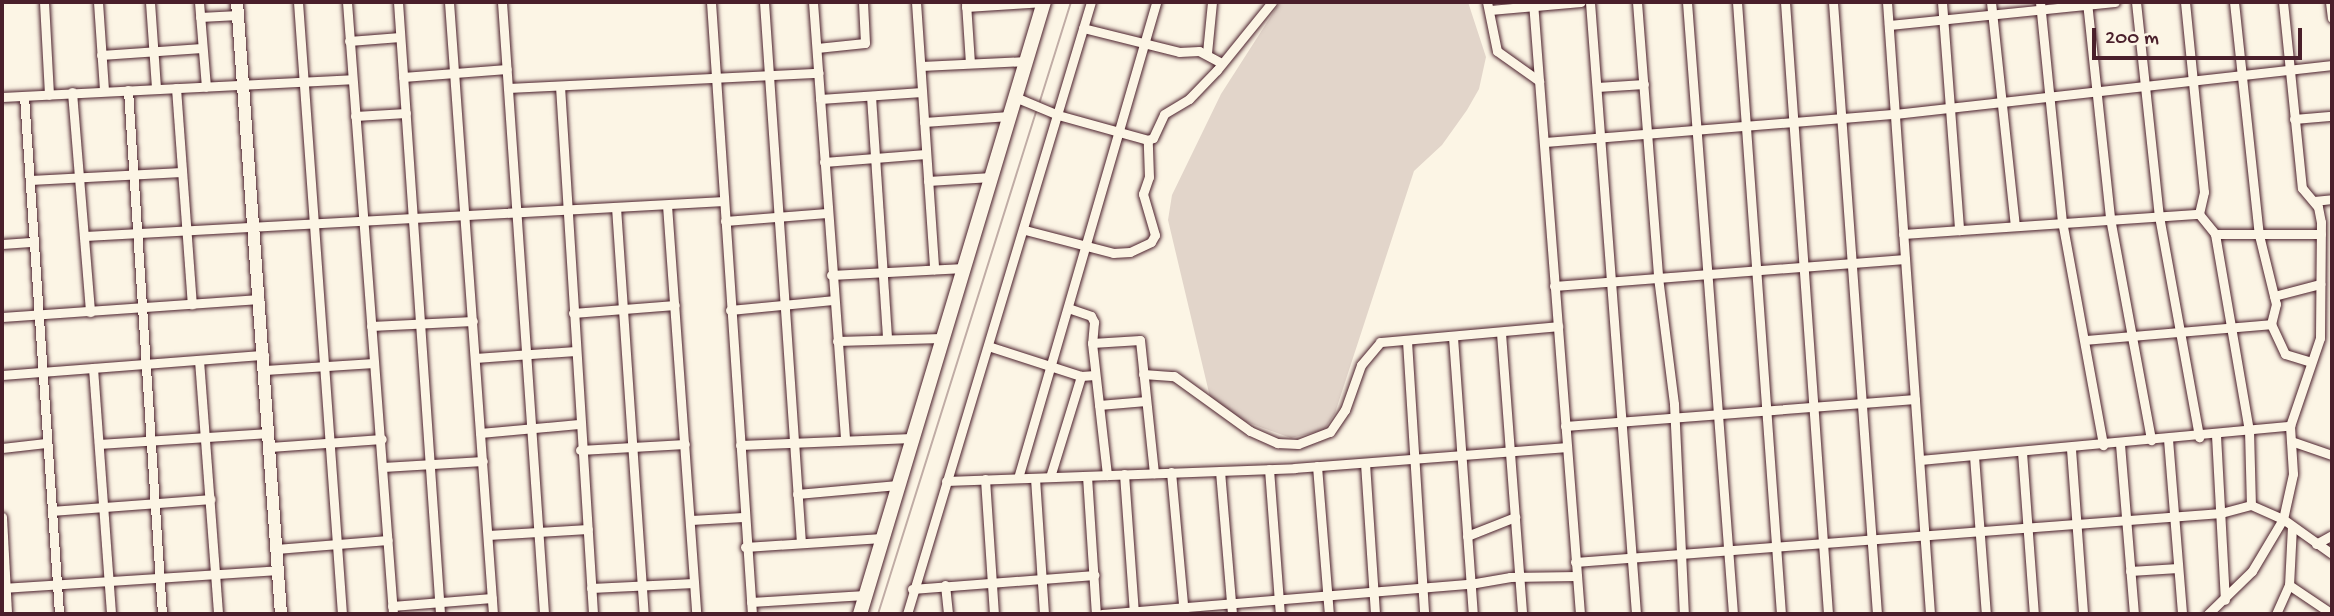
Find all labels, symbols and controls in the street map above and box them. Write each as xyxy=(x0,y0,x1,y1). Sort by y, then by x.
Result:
scale bar xyxy=(2096,14,2306,58)
text: 200 m xyxy=(2105,27,2159,52)

